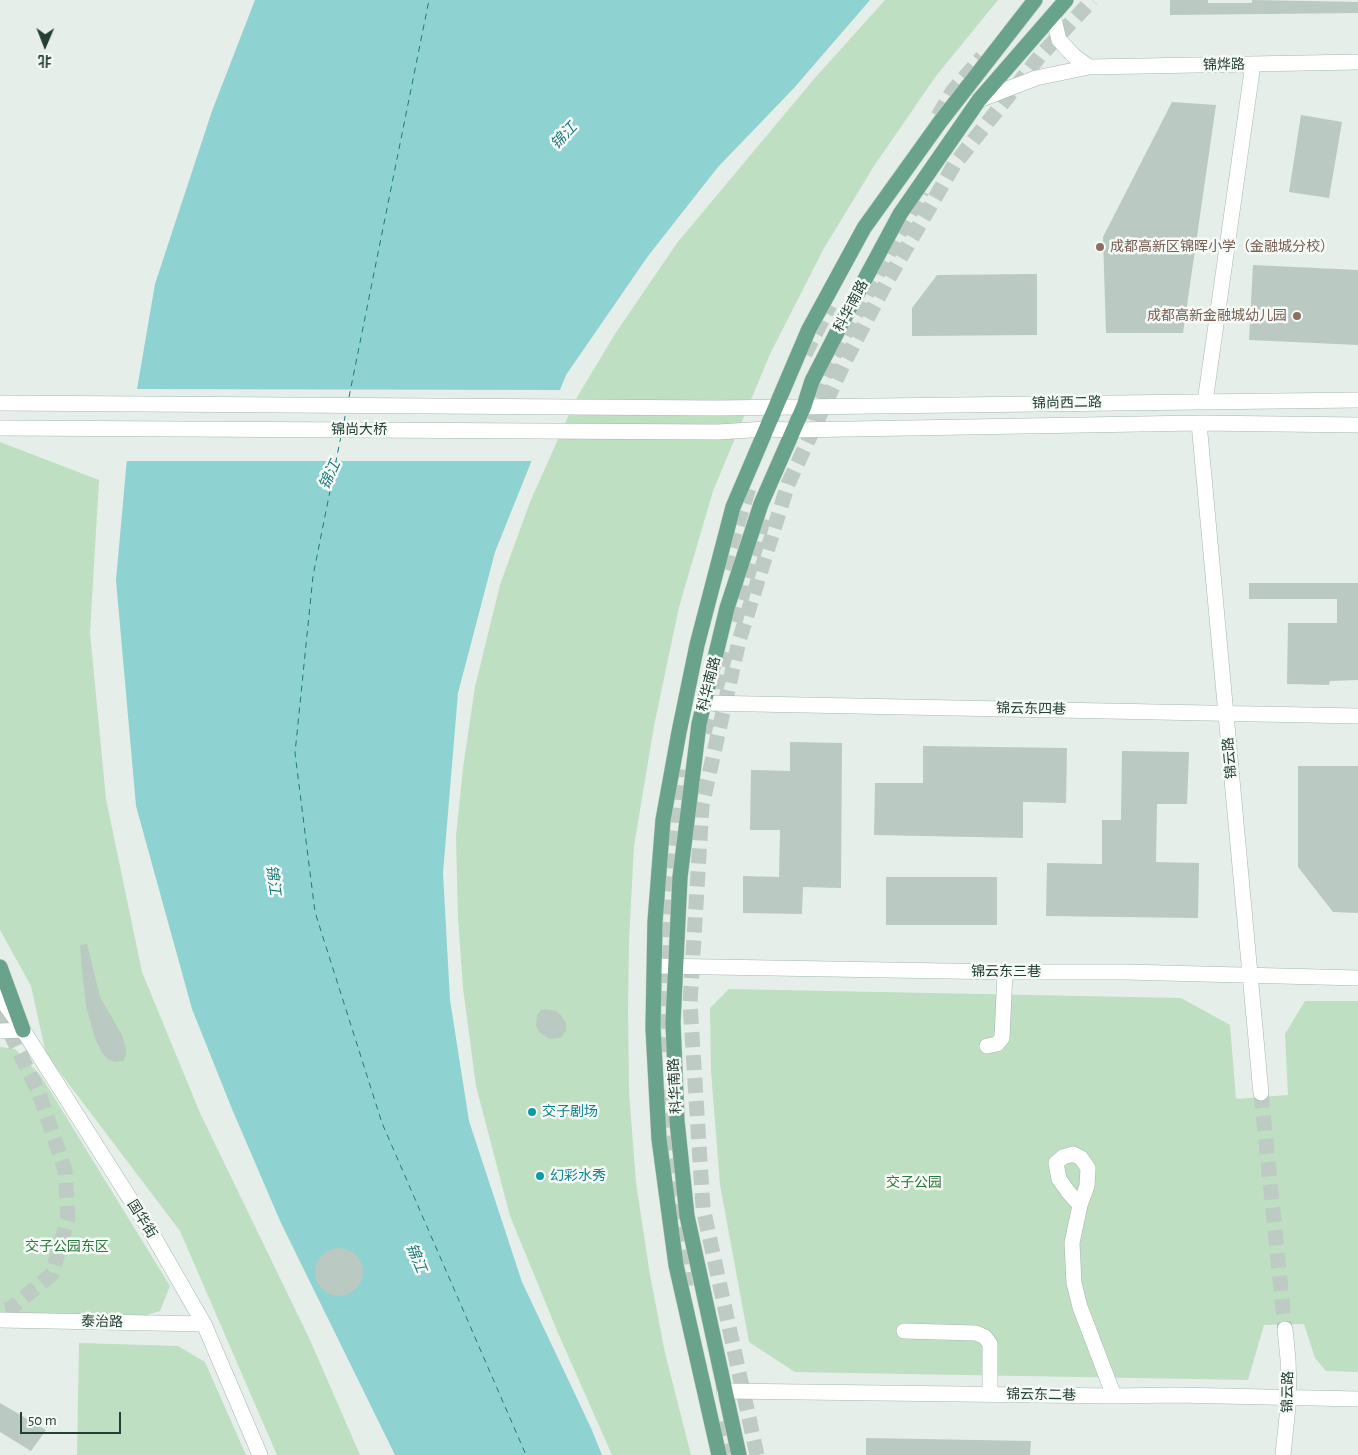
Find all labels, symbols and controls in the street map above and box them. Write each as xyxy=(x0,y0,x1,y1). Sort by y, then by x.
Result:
north arrow xyxy=(20,20,70,70)
text: 北 xyxy=(38,53,52,67)
street label: 锦烨路 xyxy=(1203,56,1245,74)
water label: 锦江 xyxy=(547,119,581,153)
place label: 成都高新区锦晖小学（金融城分校） xyxy=(1110,239,1334,255)
marker: 成都高新区锦晖小学（金融城分校） xyxy=(1094,241,1106,253)
street label: 科华南路 xyxy=(830,277,872,335)
place label: 成都高新金融城幼儿园 xyxy=(1147,308,1287,324)
marker: 成都高新金融城幼儿园 xyxy=(1291,310,1303,322)
street label: 锦尚西二路 xyxy=(1032,394,1102,412)
street label: 锦尚大桥 xyxy=(331,422,387,438)
water label: 锦江 xyxy=(316,458,344,492)
street label: 科华南路 xyxy=(694,655,724,713)
street label: 锦云东四巷 xyxy=(996,700,1066,718)
street label: 锦云路 xyxy=(1220,736,1240,780)
water label: 锦江 xyxy=(262,864,284,896)
street label: 锦云东三巷 xyxy=(971,964,1041,980)
street label: 科华南路 xyxy=(665,1058,685,1114)
place label: 交子剧场 xyxy=(542,1104,598,1120)
marker: 交子剧场 xyxy=(526,1106,538,1118)
place label: 幻彩水秀 xyxy=(550,1168,606,1184)
marker: 幻彩水秀 xyxy=(534,1170,546,1182)
park label: 交子公园 xyxy=(886,1175,942,1191)
street label: 国华街 xyxy=(124,1197,160,1241)
park label: 交子公园东区 xyxy=(25,1239,109,1255)
water label: 锦江 xyxy=(402,1241,430,1275)
street label: 泰治路 xyxy=(81,1313,123,1331)
street label: 锦云路 xyxy=(1279,1371,1297,1413)
street label: 锦云东二巷 xyxy=(1006,1386,1076,1404)
scale bar xyxy=(22,1402,124,1434)
text: 50 m xyxy=(28,1413,57,1428)

